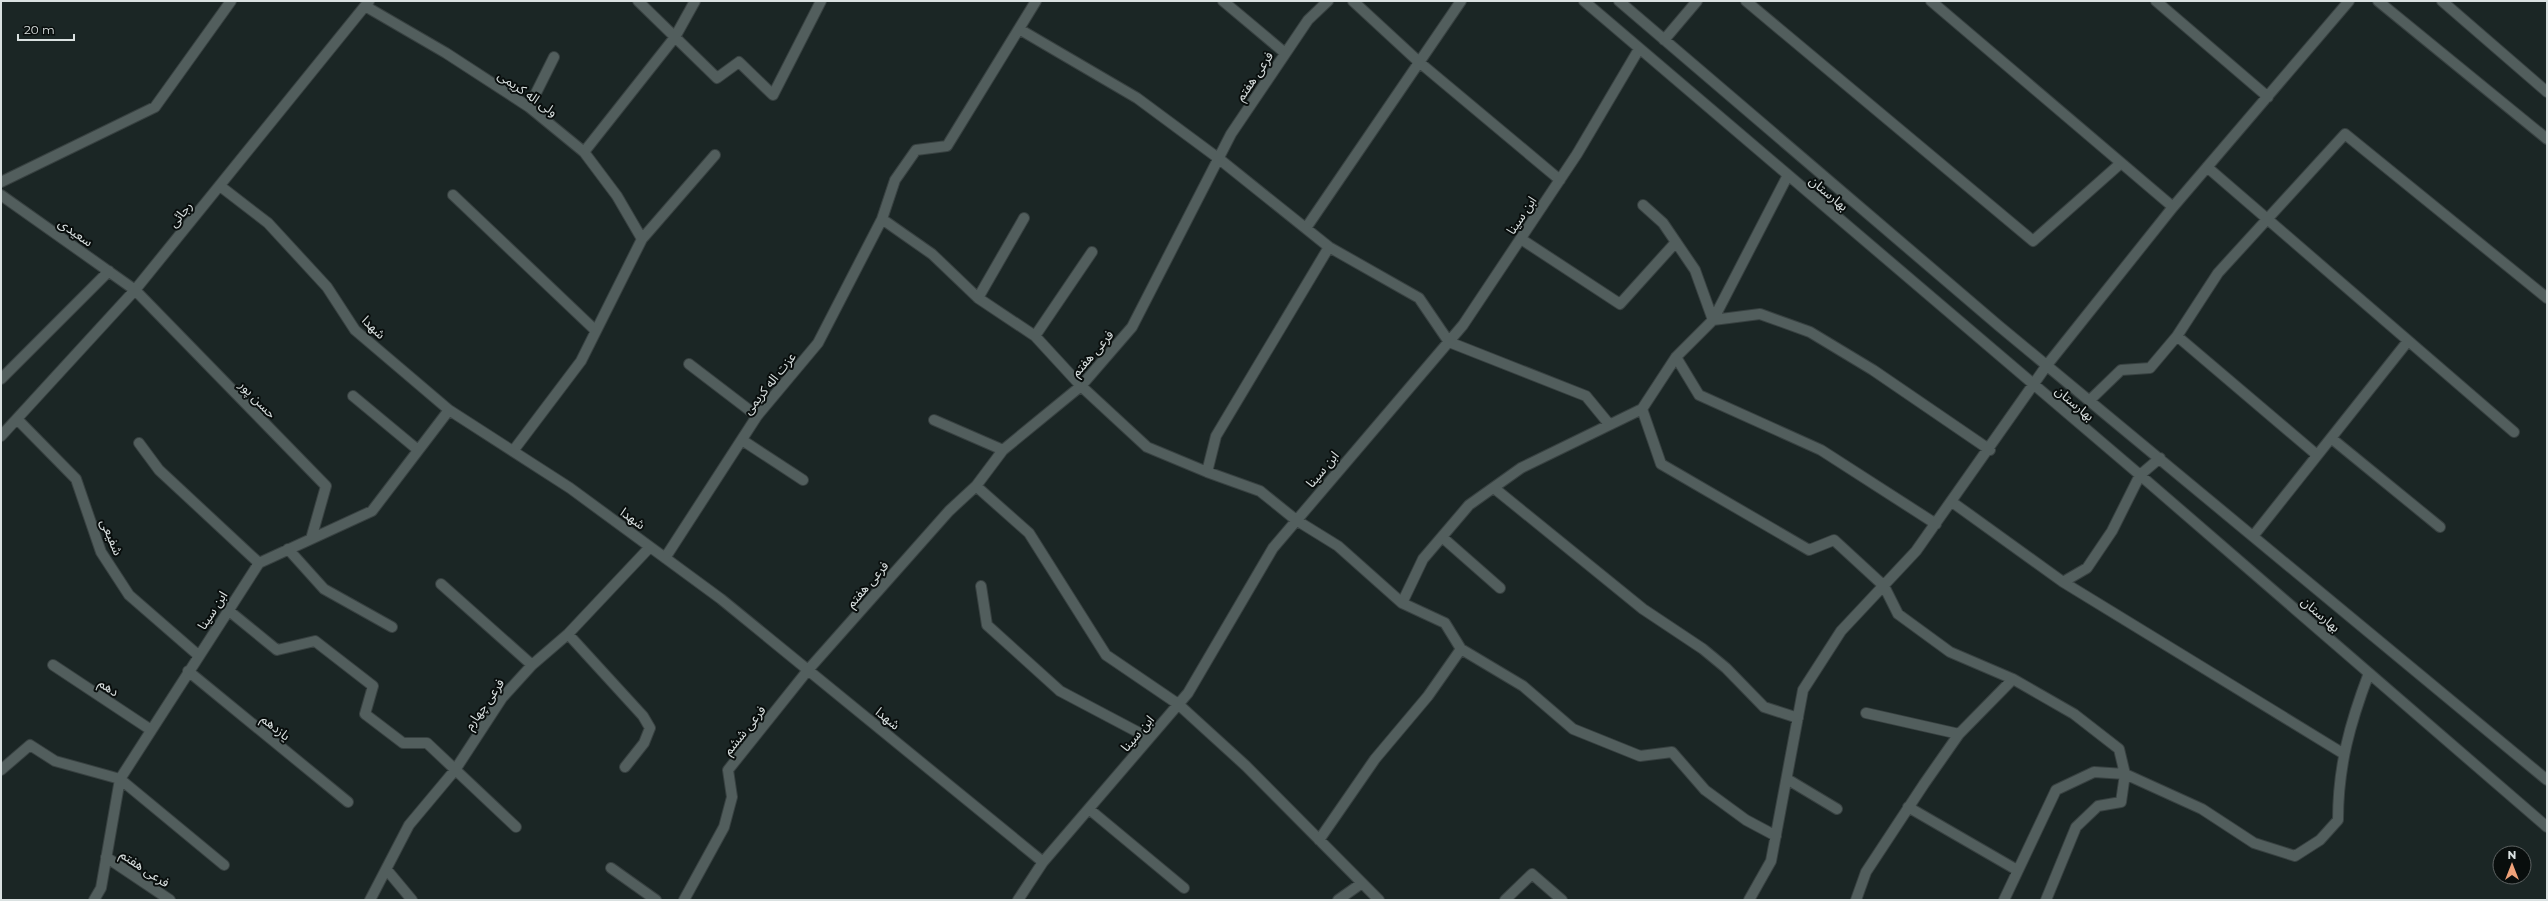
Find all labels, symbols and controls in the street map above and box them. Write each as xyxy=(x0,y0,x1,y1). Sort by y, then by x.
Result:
scale bar xyxy=(18,16,74,42)
text: 20 m xyxy=(24,22,55,37)
street label: فرعی هفتم xyxy=(1232,48,1279,105)
street label: ولی اله کریمی xyxy=(494,67,561,120)
street label: بهارستان xyxy=(1806,172,1852,215)
street label: ابن سینا xyxy=(1502,193,1540,238)
street label: رجائی xyxy=(165,198,196,231)
street label: سعیدی xyxy=(55,214,96,250)
street label: شهدا xyxy=(358,312,389,343)
street label: فرعی هفتم xyxy=(1068,326,1119,381)
street label: عزت اله کریمی xyxy=(739,348,800,418)
street label: حسن پور xyxy=(234,376,280,423)
street label: بهارستان xyxy=(2052,382,2098,425)
street label: ابن سینا xyxy=(1302,447,1343,491)
street label: شهدا xyxy=(617,504,649,533)
street label: شفیعی xyxy=(96,516,127,558)
street label: فرعی هفتم xyxy=(843,557,894,612)
street label: ابن سینا xyxy=(194,588,231,633)
street label: بهارستان xyxy=(2298,593,2344,636)
street label: دهم xyxy=(94,675,122,702)
street label: فرعی چهارم xyxy=(461,675,509,734)
street label: فرعی ششم xyxy=(719,702,771,760)
street label: شهدا xyxy=(872,703,903,733)
street label: یازدهم xyxy=(256,710,294,746)
street label: ابن سینا xyxy=(1117,712,1158,755)
north arrow xyxy=(2492,845,2532,885)
street label: فرعی هفتم xyxy=(116,846,173,893)
text: N xyxy=(2508,848,2516,862)

